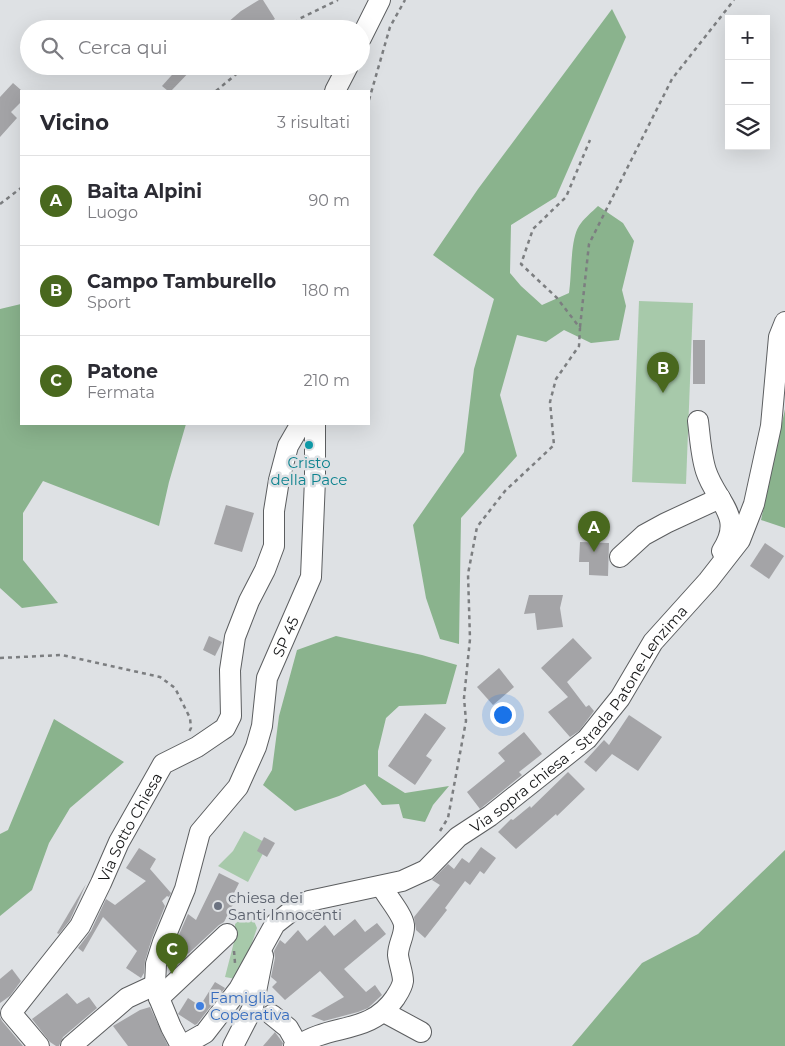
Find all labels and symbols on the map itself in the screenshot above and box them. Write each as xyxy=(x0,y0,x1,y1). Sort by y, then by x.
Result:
pin: B xyxy=(647,352,679,393)
marker: Cristo della Pace xyxy=(303,439,315,451)
place label: Cristo della Pace xyxy=(271,453,347,489)
pin: A xyxy=(578,511,610,552)
street label: Via sopra chiesa - Strada Patone-Lenzima xyxy=(466,601,691,836)
street label: SP 45 xyxy=(268,613,302,660)
your location xyxy=(490,702,516,728)
street label: Via Sotto Chiesa xyxy=(93,769,166,885)
place label: chiesa dei Santi Innocenti xyxy=(228,888,342,924)
marker: chiesa dei Santi Innocenti xyxy=(212,900,224,912)
pin: C xyxy=(156,933,188,974)
place label: Famiglia Coperativa xyxy=(210,988,290,1024)
marker: Famiglia Coperativa xyxy=(194,1000,206,1012)

